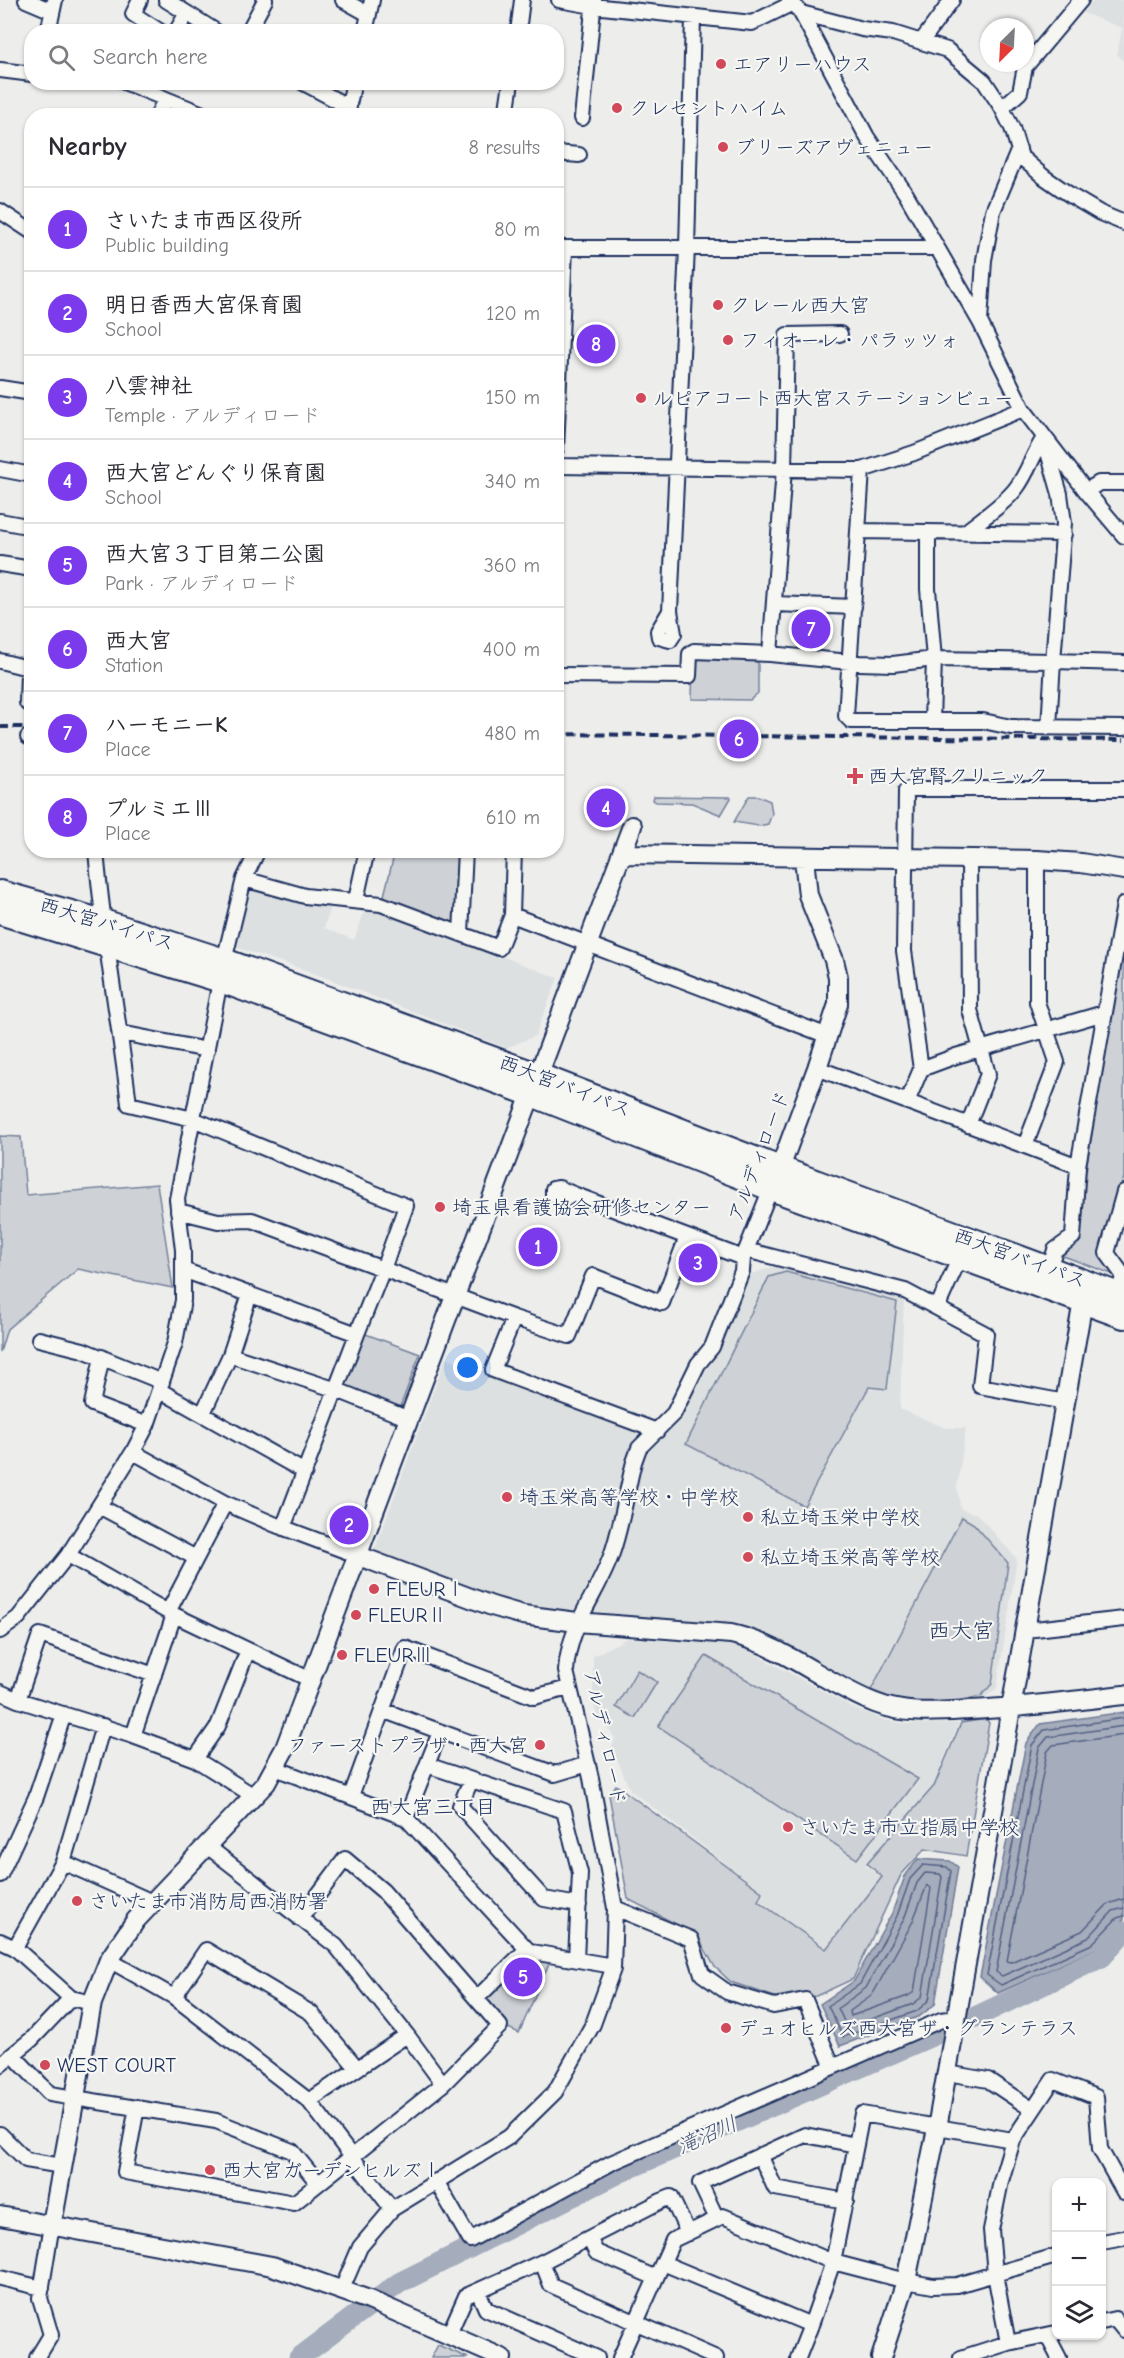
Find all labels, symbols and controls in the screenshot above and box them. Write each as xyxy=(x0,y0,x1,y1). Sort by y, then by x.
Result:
north arrow xyxy=(980,18,1034,72)
search box xyxy=(24,24,564,90)
icon: search xyxy=(45,41,78,74)
text: Search here xyxy=(93,44,208,70)
place label: エアリーハウス xyxy=(733,53,872,76)
marker: エアリーハウス xyxy=(714,57,728,71)
place label: クレセントハイム xyxy=(629,97,788,120)
marker: クレセントハイム xyxy=(610,101,624,115)
text: Nearby xyxy=(48,132,127,162)
text: 8 results xyxy=(468,136,540,159)
place label: ブリーズアヴェニュー xyxy=(735,136,933,159)
marker: ブリーズアヴェニュー xyxy=(716,140,730,154)
text: さいたま市西区役所 xyxy=(105,208,303,234)
text: 1 xyxy=(64,218,71,241)
text: 80 m xyxy=(494,218,540,241)
text: Public building xyxy=(105,234,229,257)
text: 明日香西大宮保育園 xyxy=(105,292,303,318)
place label: クレール西大宮 xyxy=(730,294,870,317)
marker: クレール西大宮 xyxy=(711,298,725,312)
text: 2 xyxy=(63,302,72,325)
text: 120 m xyxy=(486,302,540,325)
text: School xyxy=(105,318,162,341)
pin: 8 xyxy=(576,322,616,366)
place label: フィオーレ・パラッツォ xyxy=(740,329,959,352)
marker: フィオーレ・パラッツォ xyxy=(721,333,735,347)
text: 八雲神社 xyxy=(105,373,193,399)
text: 3 xyxy=(63,386,72,409)
text: 150 m xyxy=(486,386,540,409)
place label: ルピアコート西大宮ステーションビュー xyxy=(653,387,1014,410)
marker: ルピアコート西大宮ステーションビュー xyxy=(634,391,648,405)
text: Temple · アルディロード xyxy=(105,404,321,427)
text: 西大宮どんぐり保育園 xyxy=(105,460,326,486)
text: 4 xyxy=(63,470,72,493)
text: 340 m xyxy=(485,470,540,493)
text: School xyxy=(105,486,162,509)
text: 西大宮３丁目第二公園 xyxy=(105,541,325,567)
text: 5 xyxy=(62,554,73,577)
text: 360 m xyxy=(484,554,540,577)
text: Park · アルディロード xyxy=(105,572,299,595)
pin: 7 xyxy=(792,606,830,652)
text: 西大宮 xyxy=(105,628,171,654)
text: 6 xyxy=(62,638,73,661)
text: 400 m xyxy=(483,638,540,661)
text: Station xyxy=(105,654,163,677)
text: ハーモニーK xyxy=(105,712,227,738)
pin: 6 xyxy=(720,716,758,762)
text: 7 xyxy=(63,722,72,745)
text: 480 m xyxy=(485,722,540,745)
text: Place xyxy=(105,738,151,761)
place label: 西大宮腎クリニック xyxy=(868,765,1048,788)
marker: 西大宮腎クリニック xyxy=(846,767,864,785)
pin: 4 xyxy=(586,786,626,830)
text: プルミエⅢ xyxy=(105,796,214,822)
text: 8 xyxy=(62,806,73,829)
text: 610 m xyxy=(486,806,540,829)
text: Place xyxy=(105,822,151,845)
street label: 西大宮バイパス xyxy=(37,893,177,955)
street label: 西大宮バイパス xyxy=(496,1050,634,1122)
street label: アルディロード xyxy=(723,1087,795,1225)
place label: 埼玉県看護協会研修センター xyxy=(452,1196,711,1219)
marker: 埼玉県看護協会研修センター xyxy=(433,1200,447,1214)
street label: 西大宮バイパス xyxy=(950,1223,1090,1293)
pin: 1 xyxy=(518,1224,558,1270)
pin: 3 xyxy=(678,1240,718,1286)
your location xyxy=(453,1353,482,1382)
place label: 埼玉栄高等学校・中学校 xyxy=(519,1486,739,1509)
marker: 埼玉栄高等学校・中学校 xyxy=(500,1490,514,1504)
pin: 2 xyxy=(330,1502,368,1547)
place label: 私立埼玉栄中学校 xyxy=(760,1506,920,1529)
marker: 私立埼玉栄中学校 xyxy=(741,1510,755,1524)
place label: 私立埼玉栄高等学校 xyxy=(760,1546,940,1569)
marker: 私立埼玉栄高等学校 xyxy=(741,1550,755,1564)
place label: FLEURⅠ xyxy=(386,1578,465,1601)
marker: FLEURⅠ xyxy=(367,1582,381,1596)
place label: FLEURⅡ xyxy=(368,1604,447,1627)
marker: FLEURⅡ xyxy=(349,1608,363,1622)
district label: 西大宮 xyxy=(928,1618,994,1644)
place label: FLEURⅢ xyxy=(354,1644,433,1667)
marker: FLEURⅢ xyxy=(335,1648,349,1662)
street label: アルディロード xyxy=(579,1667,631,1807)
place label: ファーストプラザ・西大宮 xyxy=(288,1734,528,1757)
marker: ファーストプラザ・西大宮 xyxy=(533,1738,547,1752)
district label: 西大宮三丁目 xyxy=(370,1795,496,1819)
place label: さいたま市立指扇中学校 xyxy=(800,1816,1019,1839)
marker: さいたま市立指扇中学校 xyxy=(781,1820,795,1834)
place label: さいたま市消防局西消防署 xyxy=(89,1890,328,1913)
marker: さいたま市消防局西消防署 xyxy=(70,1894,84,1908)
pin: 5 xyxy=(504,1954,542,2000)
place label: デュオヒルズ西大宮ザ・グランテラス xyxy=(738,2017,1078,2040)
marker: デュオヒルズ西大宮ザ・グランテラス xyxy=(719,2021,733,2035)
place label: WEST COURT xyxy=(57,2054,176,2077)
marker: WEST COURT xyxy=(38,2058,52,2072)
water label: 滝沼川 xyxy=(673,2111,741,2159)
place label: 西大宮ガーデンヒルズⅠ xyxy=(222,2159,442,2182)
marker: 西大宮ガーデンヒルズⅠ xyxy=(203,2163,217,2177)
map controls xyxy=(1052,2178,1106,2340)
button: + xyxy=(1052,2178,1106,2232)
button: − xyxy=(1052,2232,1106,2286)
button: layers xyxy=(1052,2286,1106,2340)

